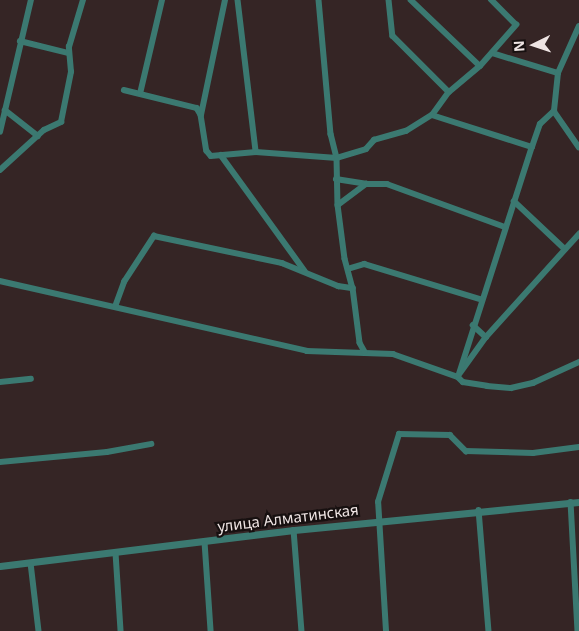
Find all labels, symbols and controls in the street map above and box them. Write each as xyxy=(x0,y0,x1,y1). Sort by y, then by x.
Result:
north arrow xyxy=(509,20,559,70)
text: N xyxy=(509,40,528,52)
street label: улица Алматинская xyxy=(216,500,360,536)

